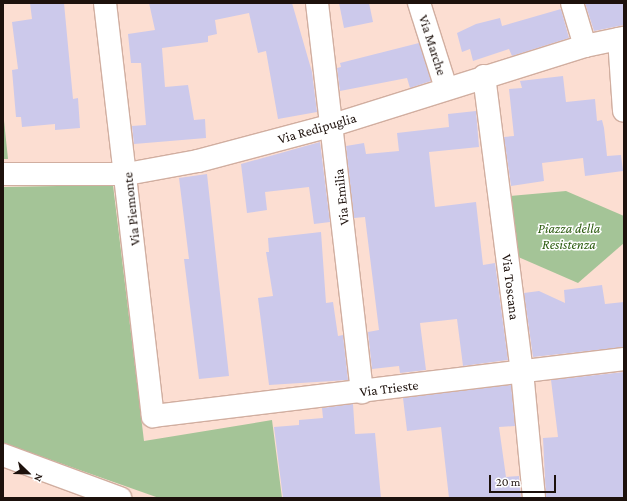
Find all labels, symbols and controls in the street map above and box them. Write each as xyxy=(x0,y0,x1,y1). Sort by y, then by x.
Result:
street label: Via Marche xyxy=(415,13,451,77)
street label: Via Redipuglia xyxy=(276,109,358,147)
street label: Via Emilia xyxy=(330,168,352,226)
street label: Via Piemonte xyxy=(119,171,143,247)
park label: Piazza della Resistenza xyxy=(538,220,600,252)
street label: Via Toscana xyxy=(499,253,523,321)
street label: Via Trieste xyxy=(359,376,419,400)
north arrow xyxy=(8,453,48,493)
scale bar xyxy=(491,467,558,493)
text: N xyxy=(32,472,46,483)
text: 20 m xyxy=(496,475,520,489)

